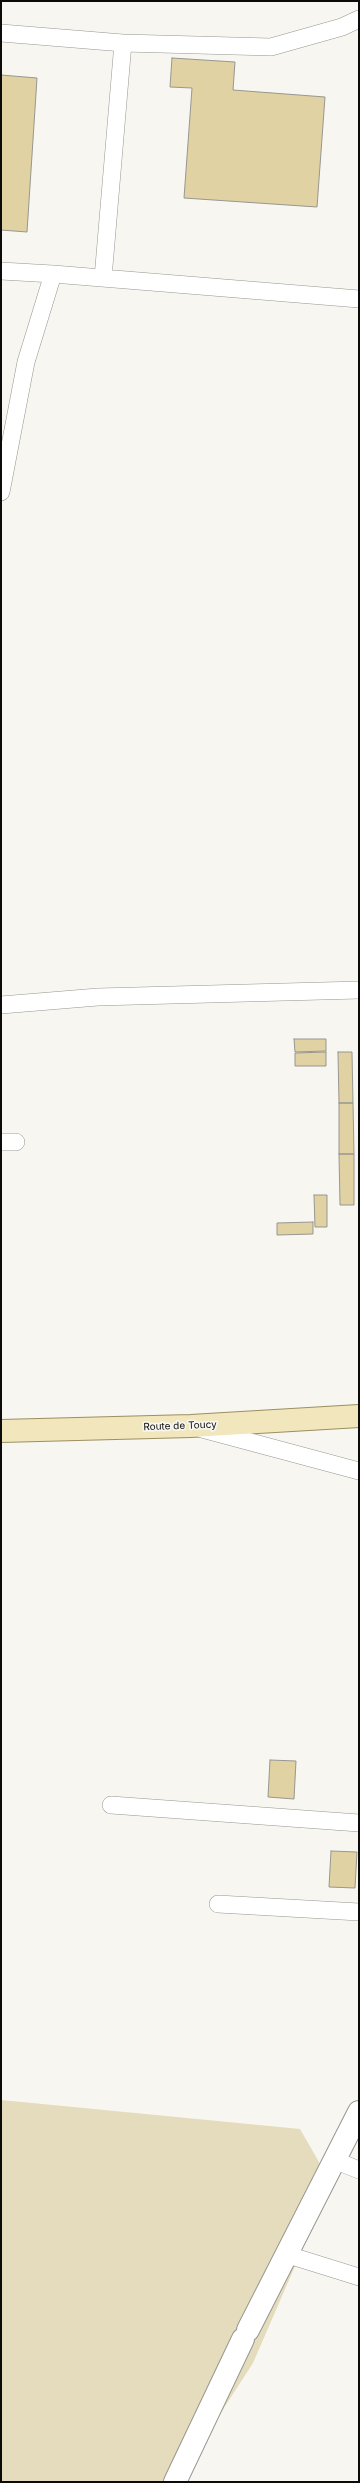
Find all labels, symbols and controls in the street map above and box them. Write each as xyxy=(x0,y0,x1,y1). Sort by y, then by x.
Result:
street label: Route de Toucy xyxy=(143,1419,217,1433)

